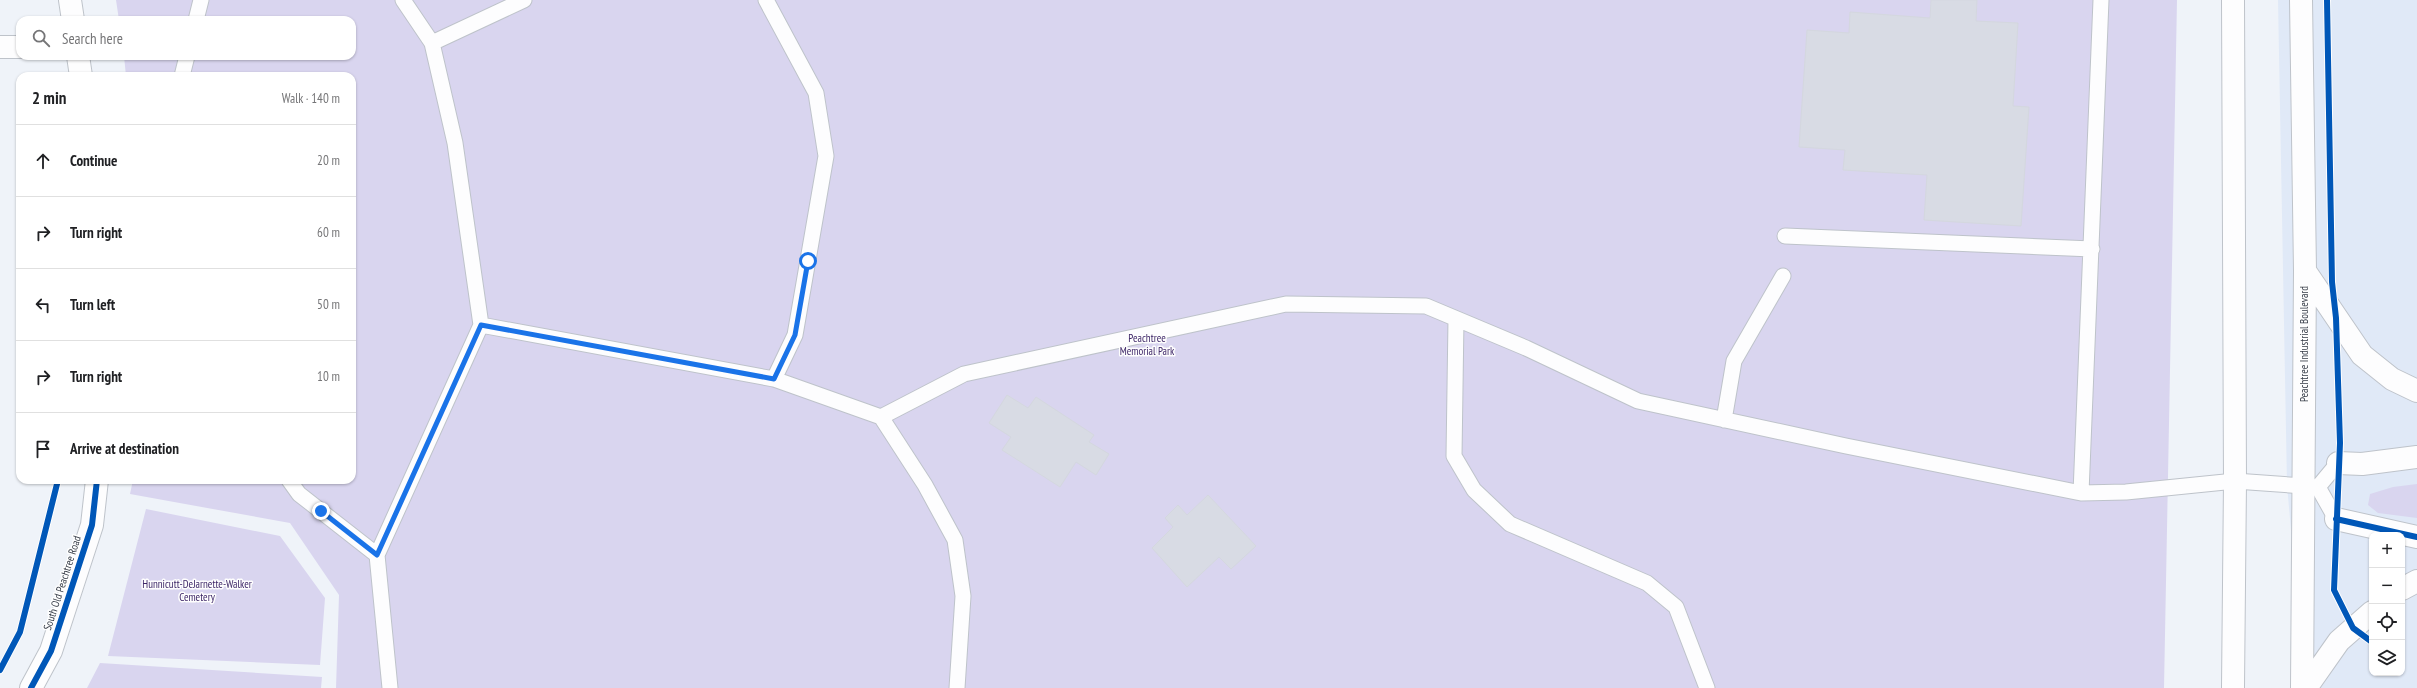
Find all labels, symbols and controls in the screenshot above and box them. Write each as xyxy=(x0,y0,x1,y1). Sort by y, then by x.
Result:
search box xyxy=(16,16,356,60)
icon: search xyxy=(30,27,52,49)
text: Search here xyxy=(62,29,123,48)
text: 2 min xyxy=(32,87,66,109)
text: Walk · 140 m xyxy=(282,90,340,107)
icon: ahead xyxy=(32,150,54,172)
text: Continue xyxy=(70,151,117,170)
text: 20 m xyxy=(317,152,340,169)
icon: right xyxy=(32,222,54,244)
text: Turn right xyxy=(70,223,122,242)
text: 60 m xyxy=(317,224,340,241)
route start xyxy=(799,252,817,270)
street label: Peachtree Industrial Boulevard xyxy=(2297,286,2311,402)
icon: left xyxy=(32,294,54,316)
text: Turn left xyxy=(70,295,115,314)
text: 50 m xyxy=(317,296,340,313)
park label: Peachtree Memorial Park xyxy=(1120,331,1175,358)
icon: right xyxy=(32,366,54,388)
text: Turn right xyxy=(70,367,122,386)
text: 10 m xyxy=(317,368,340,385)
icon: arrive xyxy=(32,438,54,460)
text: Arrive at destination xyxy=(70,439,179,458)
route end xyxy=(312,502,330,520)
map controls xyxy=(2369,532,2405,676)
button: + xyxy=(2369,532,2405,568)
street label: South Old Peachtree Road xyxy=(40,534,84,632)
button: − xyxy=(2369,568,2405,604)
park label: Hunnicutt-DeJarnette-Walker Cemetery xyxy=(142,577,252,604)
button: locate xyxy=(2369,604,2405,640)
button: layers xyxy=(2369,640,2405,676)

